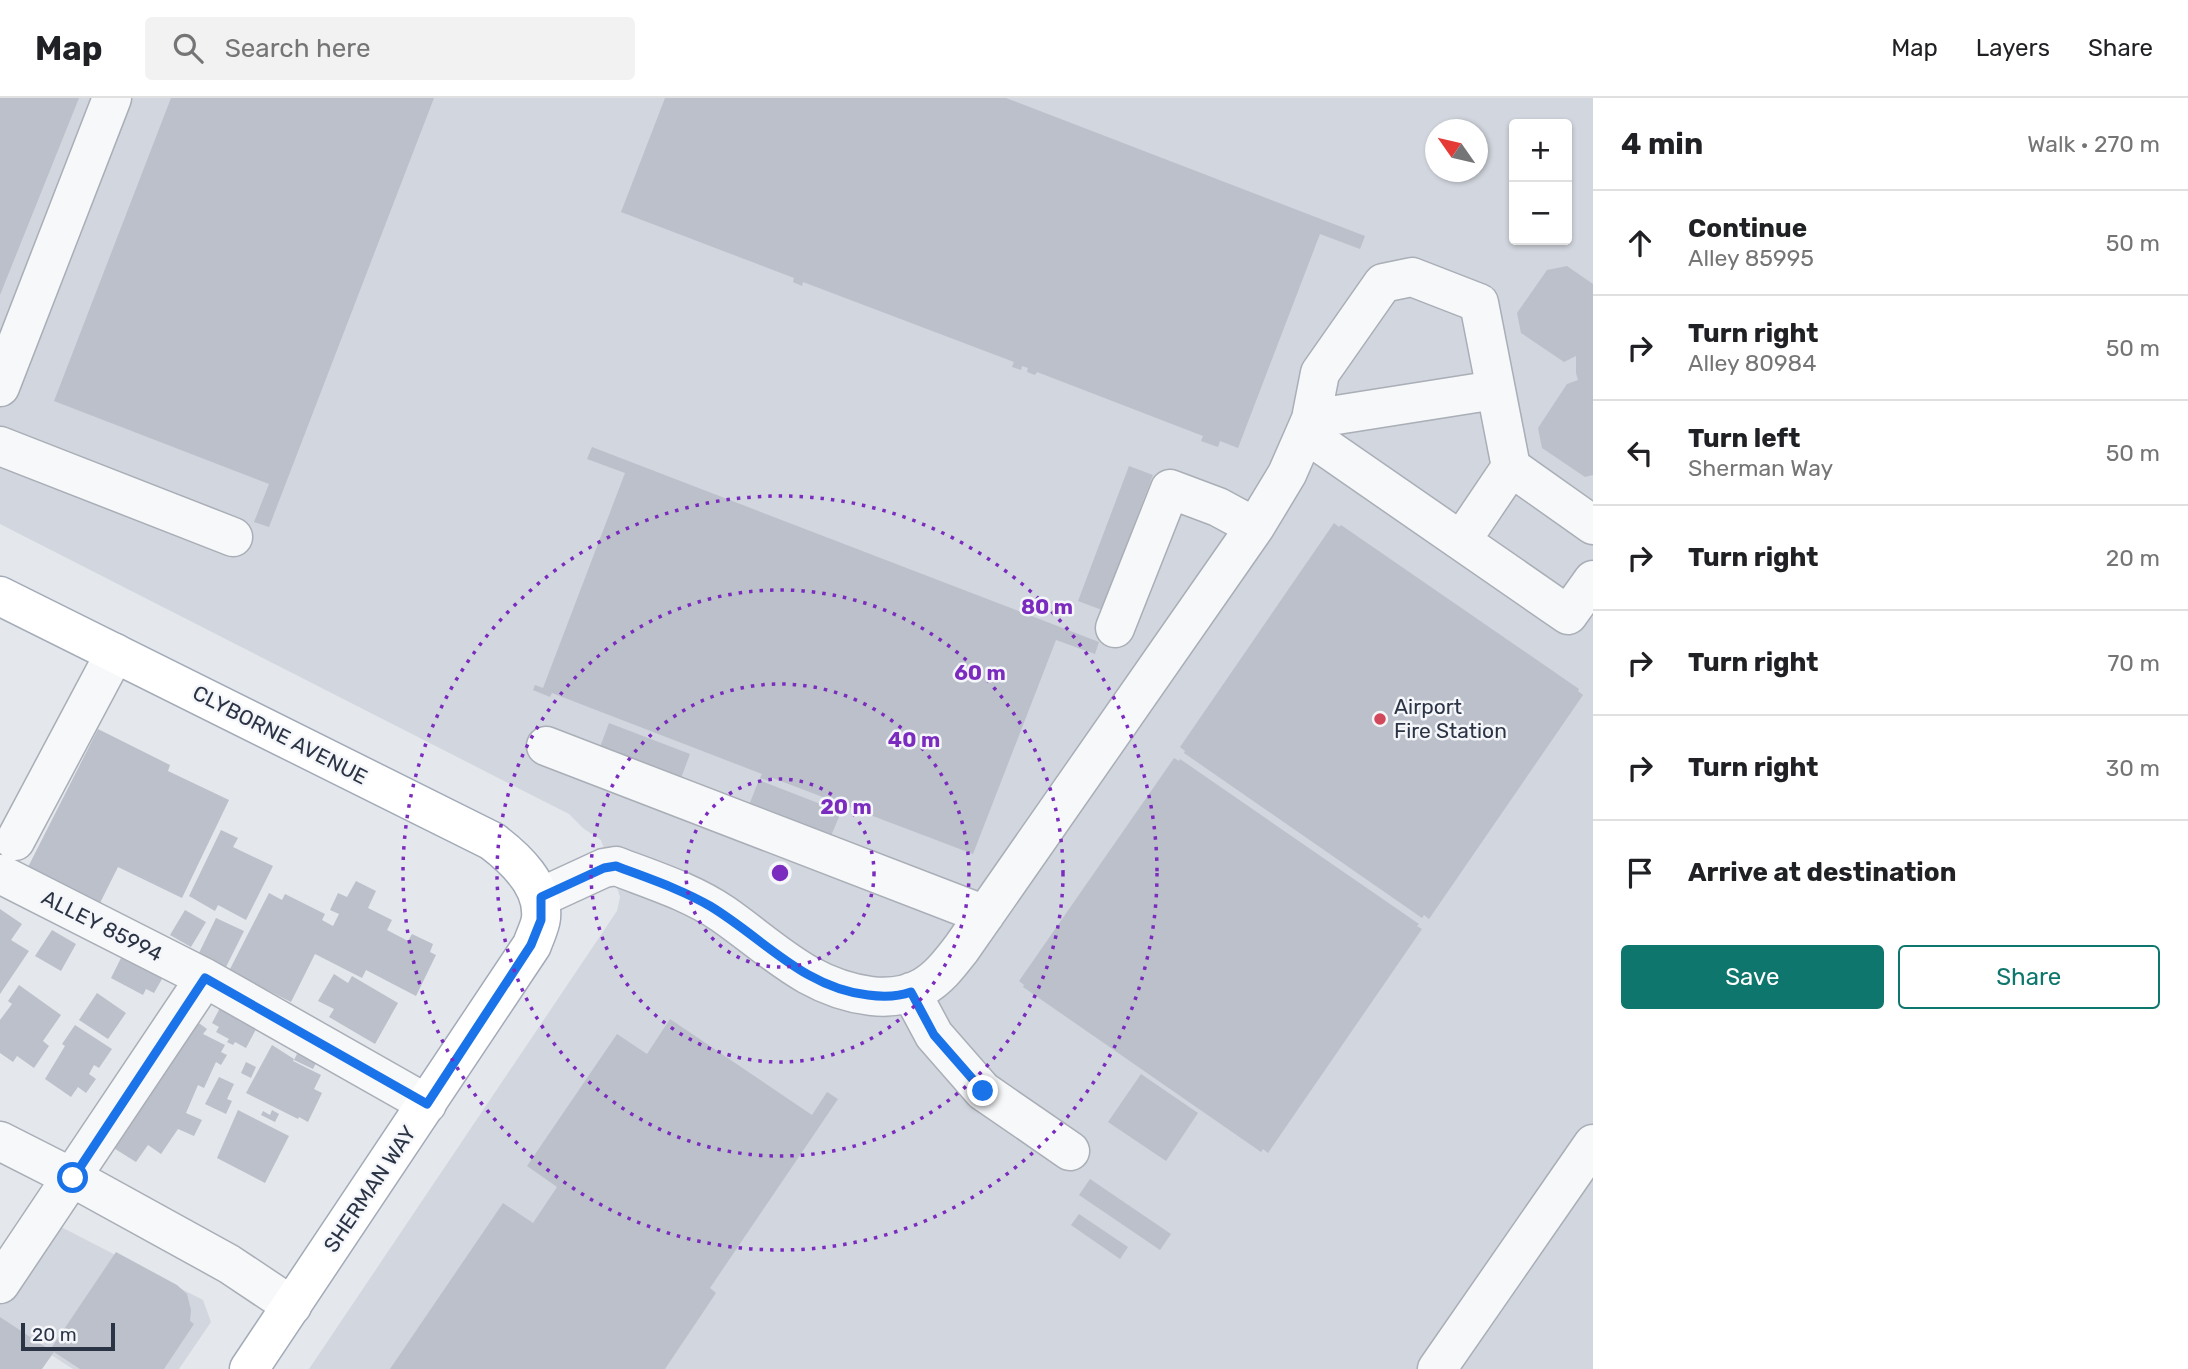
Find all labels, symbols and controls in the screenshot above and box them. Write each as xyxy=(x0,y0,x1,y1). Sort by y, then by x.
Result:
search box xyxy=(145,17,635,80)
text: Map xyxy=(35,29,103,68)
icon: search xyxy=(169,29,207,67)
text: Search here xyxy=(225,33,370,64)
text: Map xyxy=(1891,34,1938,62)
text: Layers xyxy=(1976,34,2050,62)
text: Share xyxy=(2088,34,2153,62)
north arrow xyxy=(1425,119,1488,182)
map controls xyxy=(1509,119,1572,245)
button: + xyxy=(1509,119,1572,182)
text: 4 min xyxy=(1621,126,1703,162)
text: Walk · 270 m xyxy=(2027,130,2160,158)
button: − xyxy=(1509,182,1572,245)
text: Continue xyxy=(1688,213,1807,244)
icon: ahead xyxy=(1621,224,1659,262)
text: 50 m xyxy=(2106,229,2160,257)
text: Alley 85995 xyxy=(1688,244,1814,272)
text: Turn right xyxy=(1688,318,1818,349)
icon: right xyxy=(1621,329,1659,367)
text: 50 m xyxy=(2106,334,2160,362)
text: Alley 80984 xyxy=(1688,349,1817,377)
text: Turn left xyxy=(1688,423,1800,454)
icon: left xyxy=(1621,434,1659,472)
text: 50 m xyxy=(2106,439,2160,467)
text: Sherman Way xyxy=(1688,454,1833,482)
icon: right xyxy=(1621,539,1659,577)
text: Turn right xyxy=(1688,542,1818,573)
text: 20 m xyxy=(2106,544,2160,572)
text: 80 m xyxy=(1021,594,1073,619)
icon: right xyxy=(1621,644,1659,682)
text: Turn right xyxy=(1688,647,1818,678)
text: 70 m xyxy=(2108,649,2160,677)
text: 60 m xyxy=(954,660,1006,685)
street label: CLYBORNE AVENUE xyxy=(189,680,372,789)
place label: Airport Fire Station xyxy=(1394,694,1507,743)
marker: Airport Fire Station xyxy=(1372,711,1388,727)
text: 40 m xyxy=(888,727,940,752)
icon: right xyxy=(1621,749,1659,787)
text: Turn right xyxy=(1688,752,1818,783)
text: 30 m xyxy=(2105,754,2160,782)
text: 20 m xyxy=(820,794,872,819)
icon: arrive xyxy=(1621,854,1659,892)
text: Arrive at destination xyxy=(1688,857,1956,888)
centre of rings xyxy=(768,861,792,885)
street label: ALLEY 85994 xyxy=(38,884,167,967)
button: Save xyxy=(1621,945,1884,1009)
button: Share xyxy=(1898,945,2160,1009)
route end xyxy=(967,1075,998,1106)
street label: SHERMAN WAY xyxy=(318,1121,421,1257)
route start xyxy=(57,1162,88,1193)
scale bar xyxy=(21,1320,116,1352)
text: 20 m xyxy=(32,1323,77,1346)

